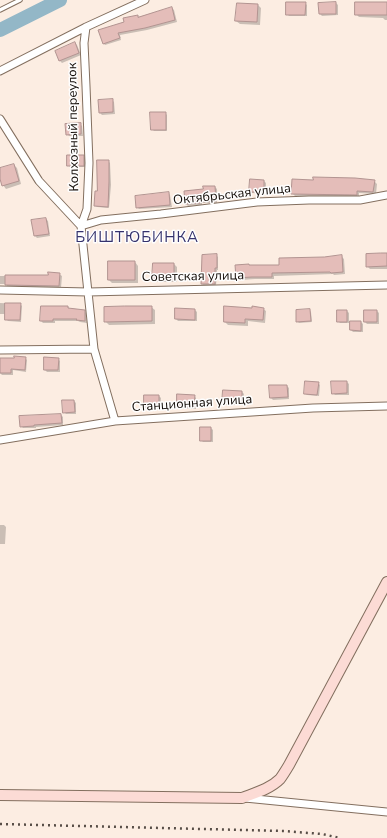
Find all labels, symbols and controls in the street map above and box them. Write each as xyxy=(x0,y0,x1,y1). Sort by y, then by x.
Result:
street label: Колхозный переулок xyxy=(65,62,83,192)
street label: Октябрьская улица xyxy=(172,181,292,209)
district label: БИШТЮБИНКА xyxy=(75,229,199,247)
street label: Советская улица xyxy=(142,268,244,286)
street label: Станционная улица xyxy=(131,392,253,416)

